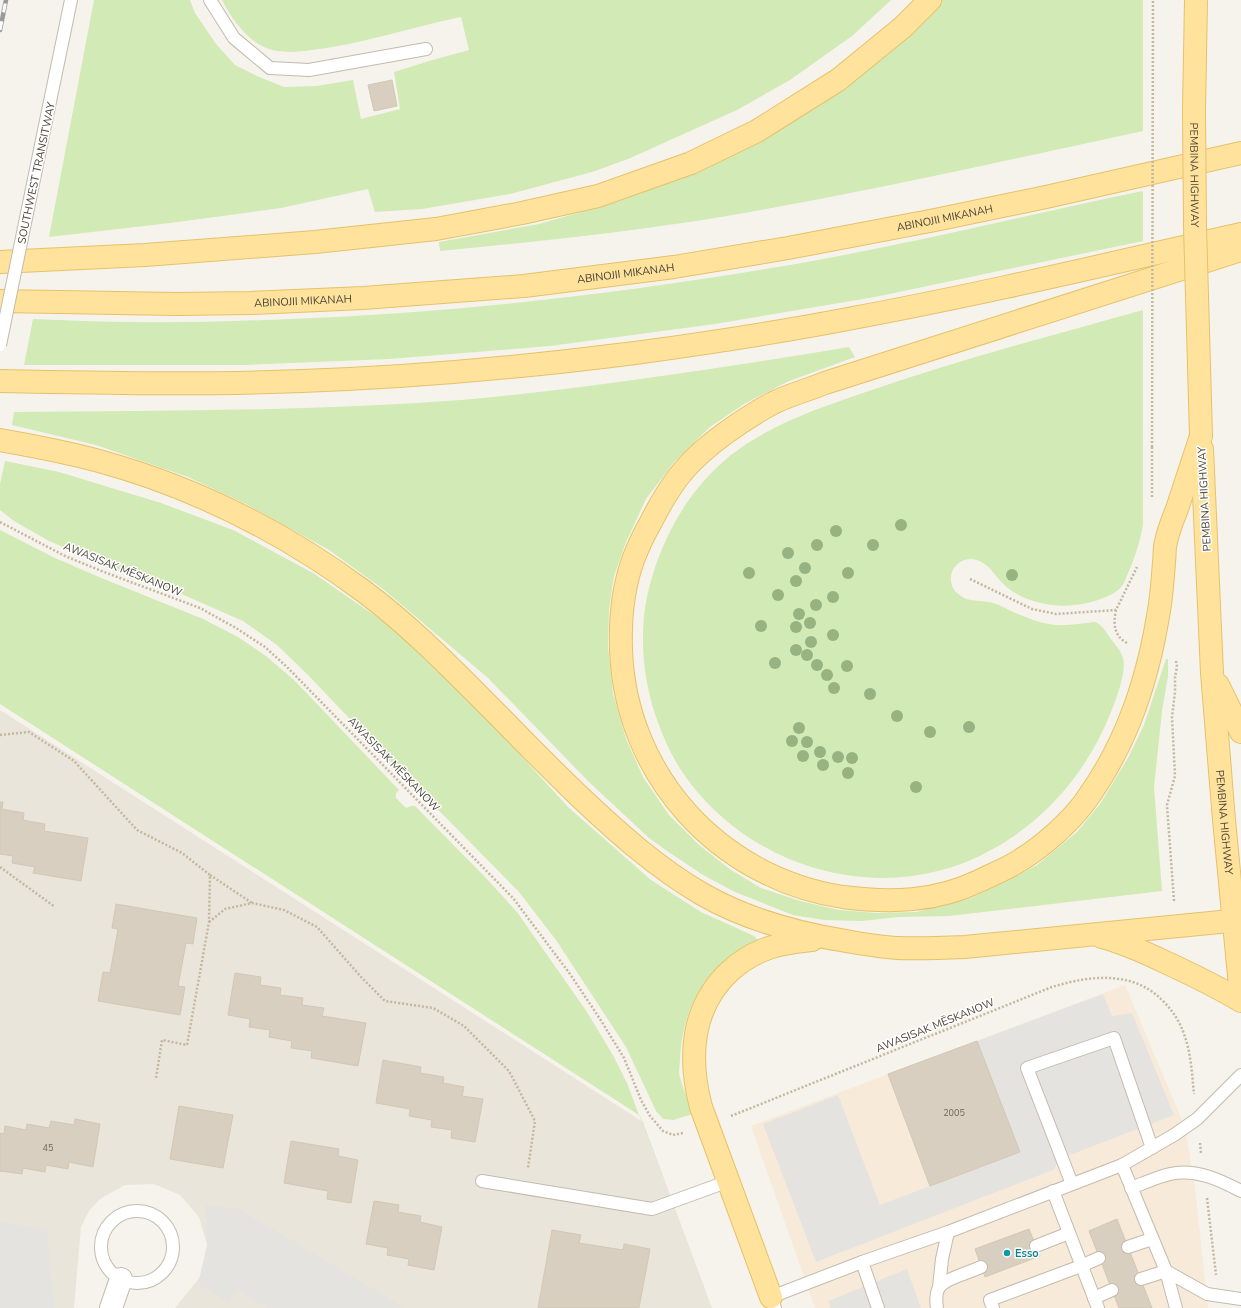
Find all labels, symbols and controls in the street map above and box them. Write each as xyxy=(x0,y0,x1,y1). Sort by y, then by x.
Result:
street label: SOUTHWEST TRANSITWAY xyxy=(14,100,59,245)
street label: PEMBINA HIGHWAY xyxy=(1186,122,1202,228)
street label: ABINOJII MIKANAH xyxy=(895,201,994,235)
street label: ABINOJII MIKANAH xyxy=(576,260,675,287)
street label: ABINOJII MIKANAH xyxy=(254,292,352,311)
street label: PEMBINA HIGHWAY xyxy=(1194,446,1215,552)
street label: AWASISAK MĒSKANOW xyxy=(61,539,184,600)
street label: AWASISAK MĒSKANOW xyxy=(344,714,443,815)
street label: PEMBINA HIGHWAY xyxy=(1212,769,1236,876)
street label: AWASISAK MĒSKANOW xyxy=(874,995,997,1056)
house number: 2005 xyxy=(943,1107,965,1119)
house number: 45 xyxy=(43,1142,53,1154)
place label: Esso xyxy=(1015,1246,1039,1261)
marker: Esso xyxy=(1002,1248,1012,1258)

